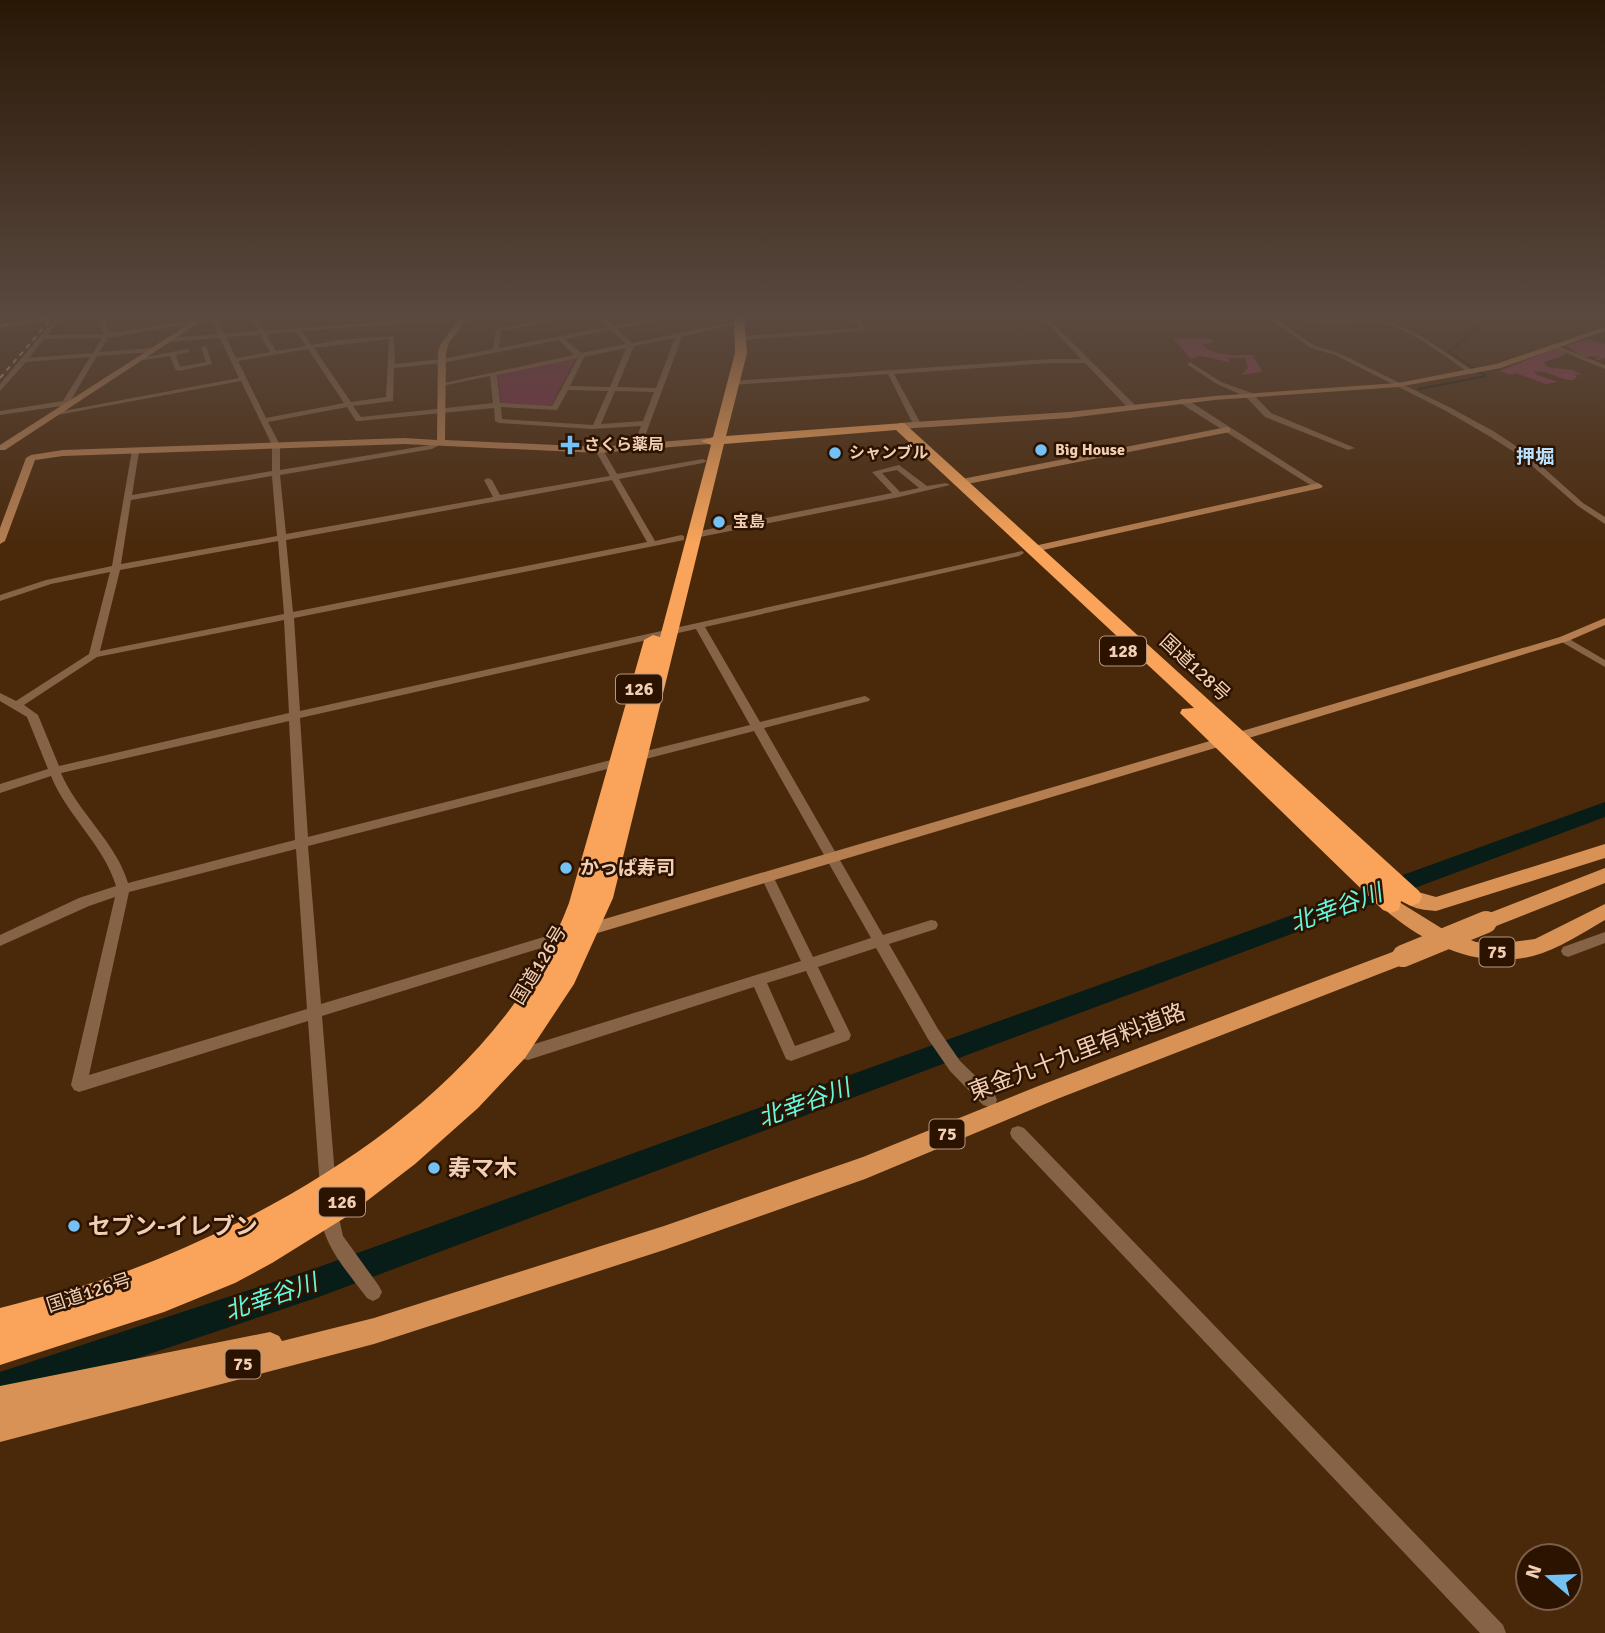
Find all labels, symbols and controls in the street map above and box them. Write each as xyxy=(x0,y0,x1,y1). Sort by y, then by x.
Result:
place label: さくら薬局 xyxy=(584,435,664,455)
marker: さくら薬局 xyxy=(562,437,578,453)
place label: Big House xyxy=(1055,440,1125,460)
marker: Big House xyxy=(1033,442,1049,458)
place label: シャンブル xyxy=(849,443,929,463)
marker: シャンブル xyxy=(827,445,843,461)
district label: 押堀 xyxy=(1516,445,1554,469)
place label: 宝島 xyxy=(733,512,765,532)
marker: 宝島 xyxy=(711,514,727,530)
street label: 国道128号 xyxy=(1155,629,1235,707)
road number: 128 xyxy=(1100,636,1146,666)
road number: 126 xyxy=(616,674,662,704)
place label: かっぱ寿司 xyxy=(580,856,675,880)
marker: かっぱ寿司 xyxy=(558,860,574,876)
water label: 北幸谷川 xyxy=(1286,876,1389,939)
street label: 国道126号 xyxy=(506,921,572,1009)
road number: 75 xyxy=(1480,937,1514,967)
street label: 東金九十九里有料道路 xyxy=(964,997,1190,1107)
water label: 北幸谷川 xyxy=(754,1071,857,1134)
road number: 75 xyxy=(930,1120,964,1148)
place label: 寿マ木 xyxy=(448,1154,517,1183)
marker: 寿マ木 xyxy=(426,1160,442,1176)
road number: 126 xyxy=(319,1188,365,1217)
place label: セブン-イレブン xyxy=(88,1212,258,1241)
marker: セブン-イレブン xyxy=(66,1218,82,1234)
water label: 北幸谷川 xyxy=(221,1266,324,1327)
street label: 国道126号 xyxy=(44,1268,134,1318)
road number: 75 xyxy=(226,1350,260,1378)
north arrow xyxy=(1514,1542,1584,1612)
text: N xyxy=(1520,1562,1547,1582)

